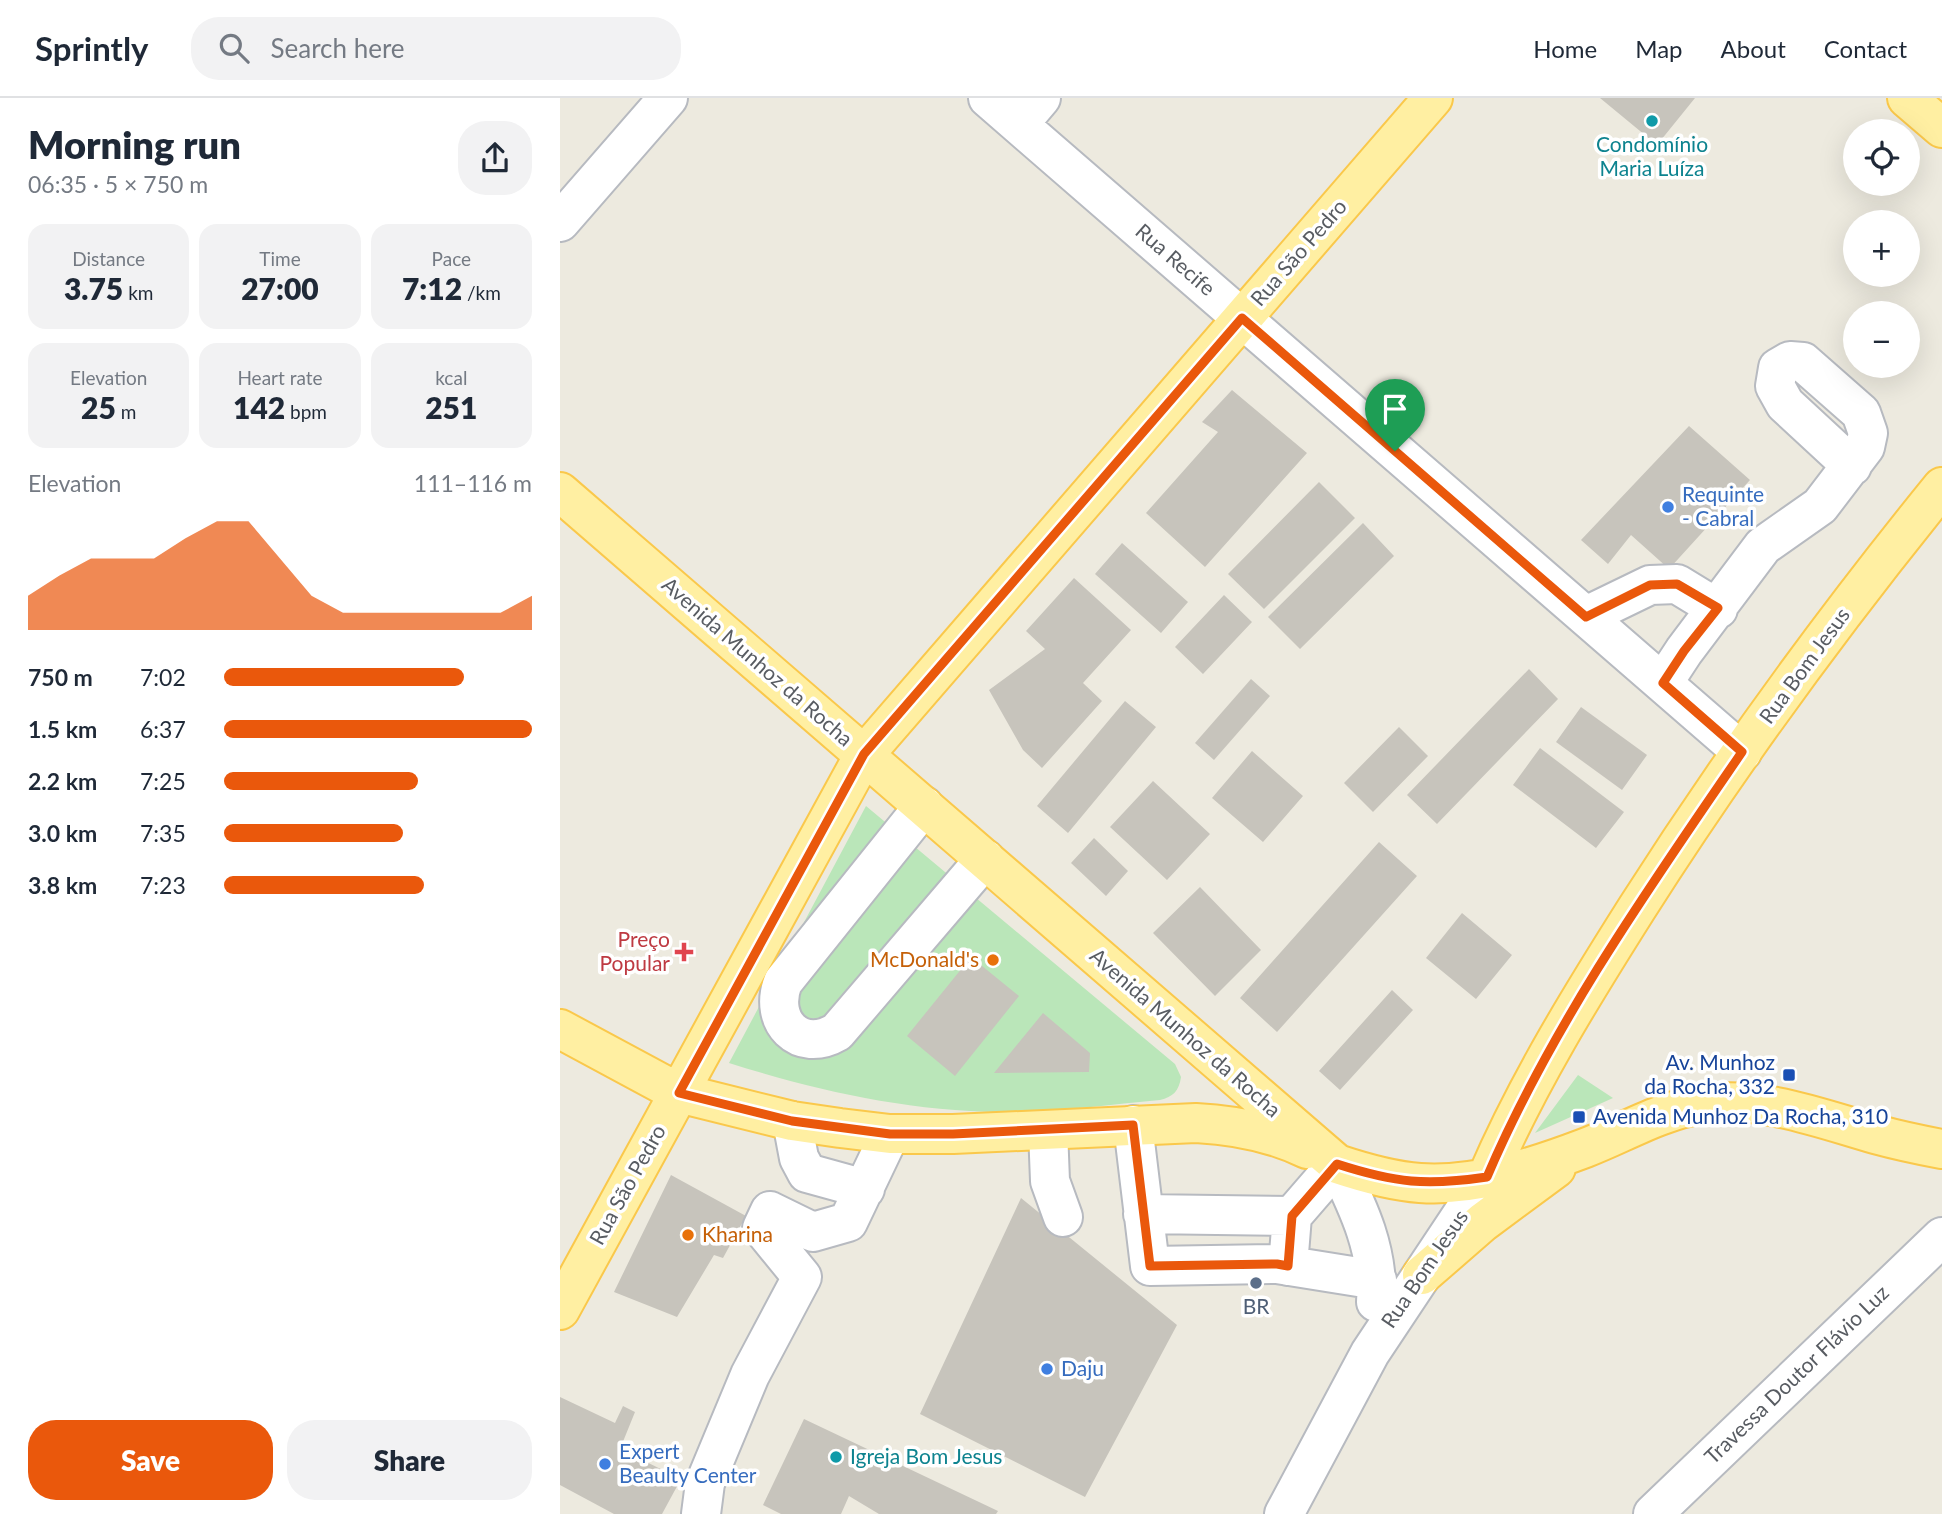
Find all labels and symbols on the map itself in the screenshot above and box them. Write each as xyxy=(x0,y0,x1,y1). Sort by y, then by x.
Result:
marker: Condomínio Maria Luíza xyxy=(1644,113,1660,129)
place label: Condomínio Maria Luíza xyxy=(1596,131,1708,180)
street label: Rua São Pedro xyxy=(1245,193,1351,310)
street label: Rua Recife xyxy=(1131,218,1221,300)
pin xyxy=(1365,379,1425,451)
place label: Requinte - Cabral xyxy=(1682,481,1764,530)
marker: Requinte - Cabral xyxy=(1660,499,1676,515)
street label: Avenida Munhoz da Rocha xyxy=(658,571,858,751)
street label: Rua Bom Jesus xyxy=(1753,602,1854,728)
place label: Preço Popular xyxy=(600,926,670,975)
street label: Avenida Munhoz da Rocha xyxy=(1086,942,1286,1122)
marker: Preço Popular xyxy=(676,944,692,960)
place label: McDonald's xyxy=(870,946,979,971)
marker: McDonald's xyxy=(985,952,1001,968)
place label: Av. Munhoz da Rocha, 332 xyxy=(1644,1049,1775,1098)
marker: Av. Munhoz da Rocha, 332 xyxy=(1781,1067,1797,1083)
place label: Avenida Munhoz Da Rocha, 310 xyxy=(1593,1103,1888,1128)
marker: Avenida Munhoz Da Rocha, 310 xyxy=(1571,1109,1587,1125)
street label: Rua São Pedro xyxy=(583,1120,670,1249)
street label: Rua Bom Jesus xyxy=(1375,1204,1472,1332)
place label: Kharina xyxy=(702,1221,773,1246)
marker: Kharina xyxy=(680,1227,696,1243)
marker: BR xyxy=(1248,1275,1264,1291)
street label: Travessa Doutor Flávio Luz xyxy=(1699,1279,1893,1468)
place label: BR xyxy=(1243,1293,1270,1318)
place label: Daju xyxy=(1061,1355,1104,1380)
marker: Daju xyxy=(1039,1361,1055,1377)
place label: Expert Beaulty Center xyxy=(619,1438,757,1487)
place label: Igreja Bom Jesus xyxy=(850,1443,1002,1468)
marker: Igreja Bom Jesus xyxy=(828,1449,844,1465)
marker: Expert Beaulty Center xyxy=(597,1456,613,1472)

